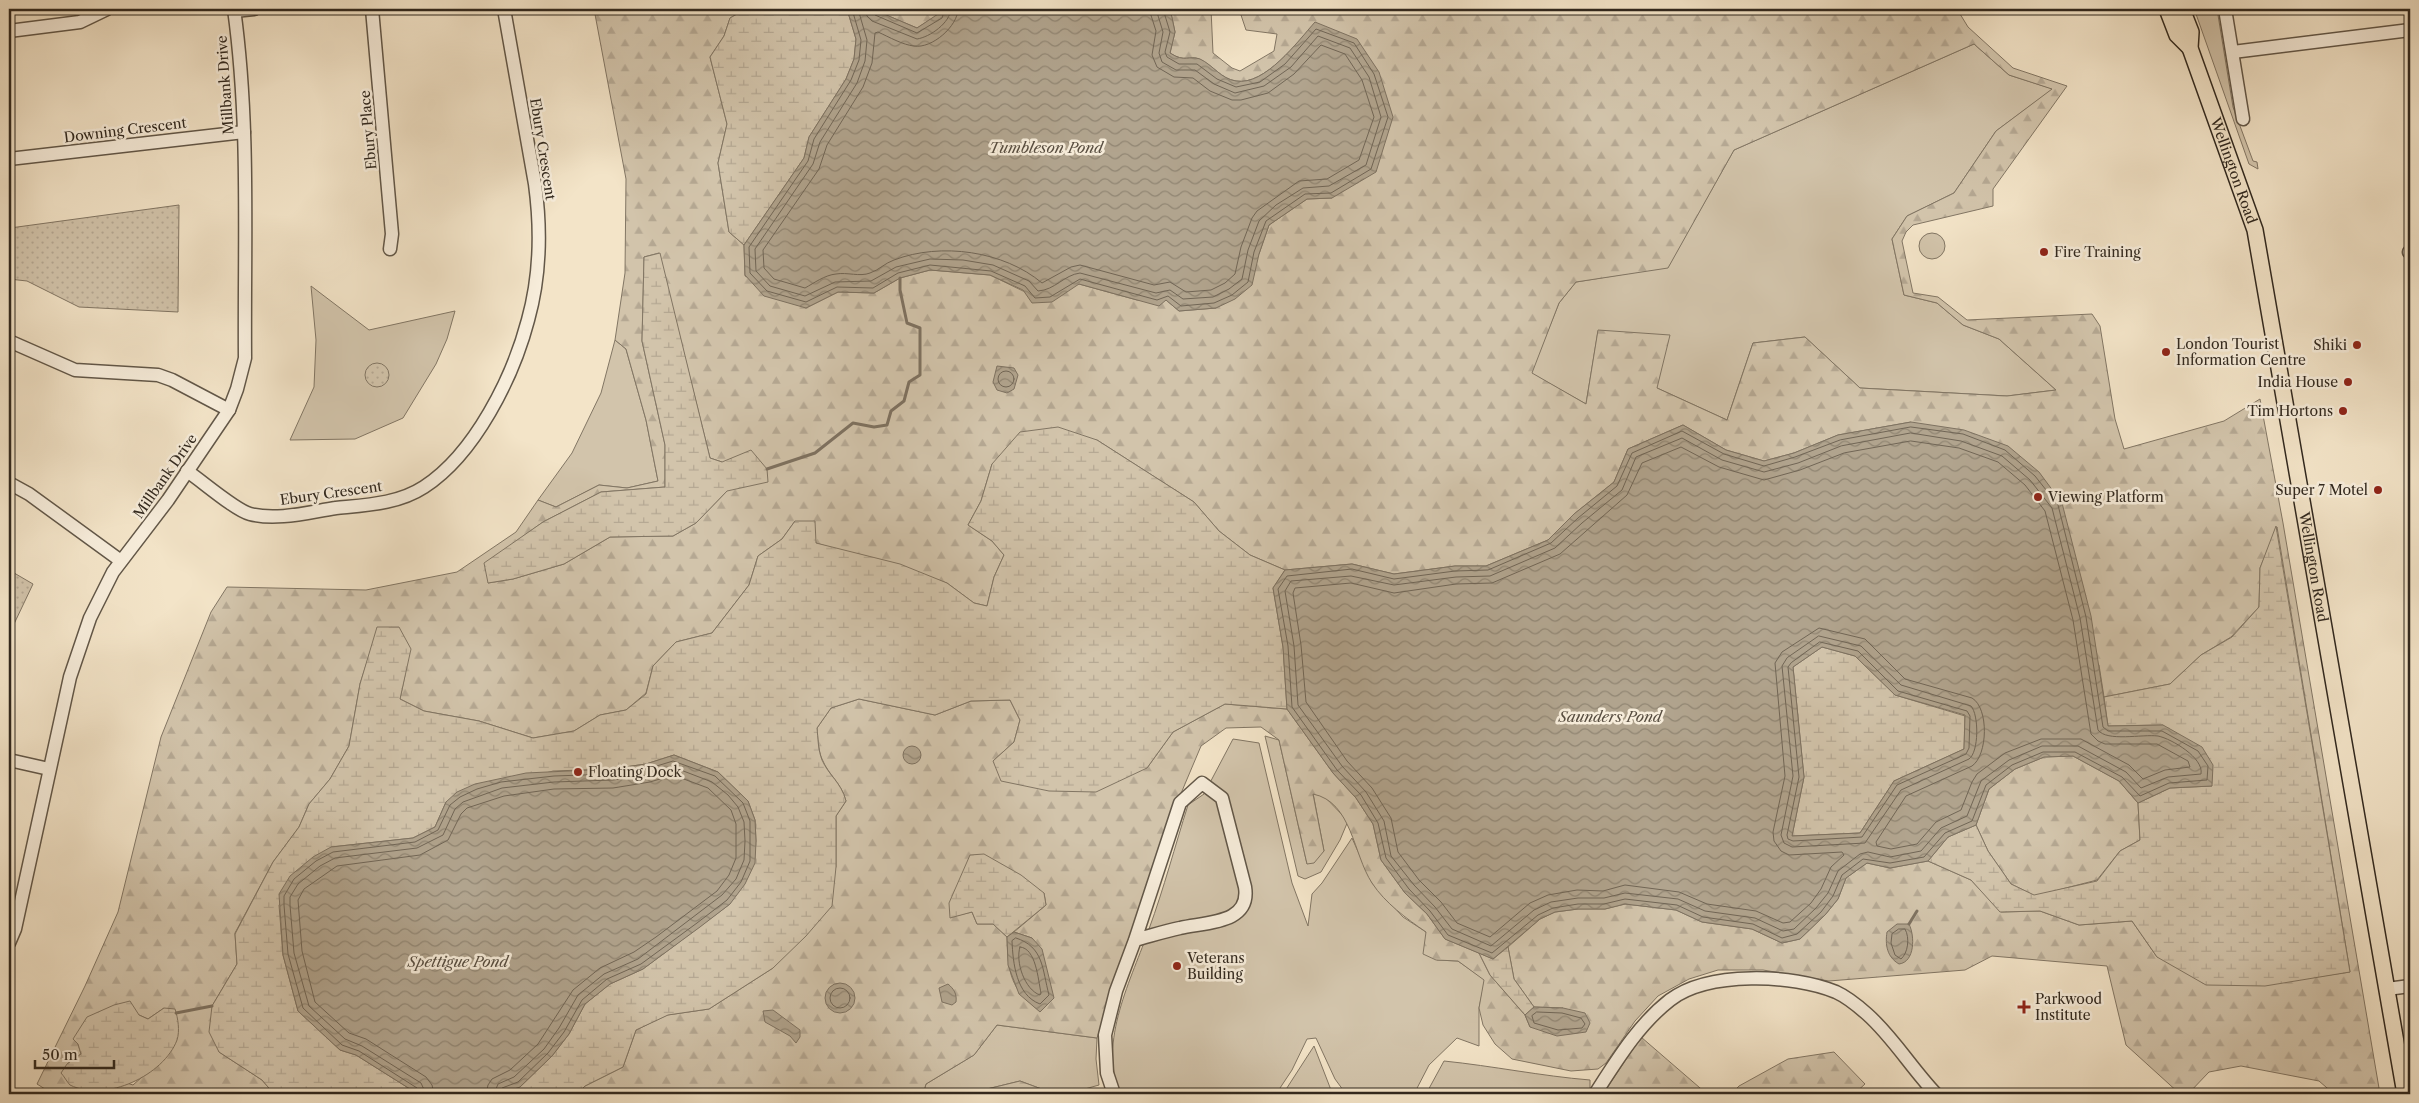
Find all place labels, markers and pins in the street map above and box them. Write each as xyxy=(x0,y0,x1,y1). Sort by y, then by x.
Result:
place label: Fire Training xyxy=(2054,243,2141,261)
marker: Fire Training xyxy=(2038,246,2050,258)
place label: London Tourist Information Centre xyxy=(2176,335,2306,369)
place label: Shiki xyxy=(2313,336,2347,354)
marker: Shiki xyxy=(2351,339,2363,351)
marker: London Tourist Information Centre xyxy=(2160,346,2172,358)
place label: India House xyxy=(2257,373,2338,391)
marker: India House xyxy=(2342,376,2354,388)
place label: Tim Hortons xyxy=(2247,402,2333,420)
marker: Tim Hortons xyxy=(2337,405,2349,417)
place label: Super 7 Motel xyxy=(2275,481,2368,499)
marker: Super 7 Motel xyxy=(2372,484,2384,496)
place label: Viewing Platform xyxy=(2047,488,2164,506)
marker: Viewing Platform xyxy=(2032,491,2044,503)
place label: Floating Dock xyxy=(588,763,683,781)
marker: Floating Dock xyxy=(572,766,584,778)
place label: Veterans Building xyxy=(1186,949,1245,983)
marker: Veterans Building xyxy=(1171,960,1183,972)
place label: Parkwood Institute xyxy=(2035,990,2102,1024)
marker: Parkwood Institute xyxy=(2017,1000,2031,1014)

